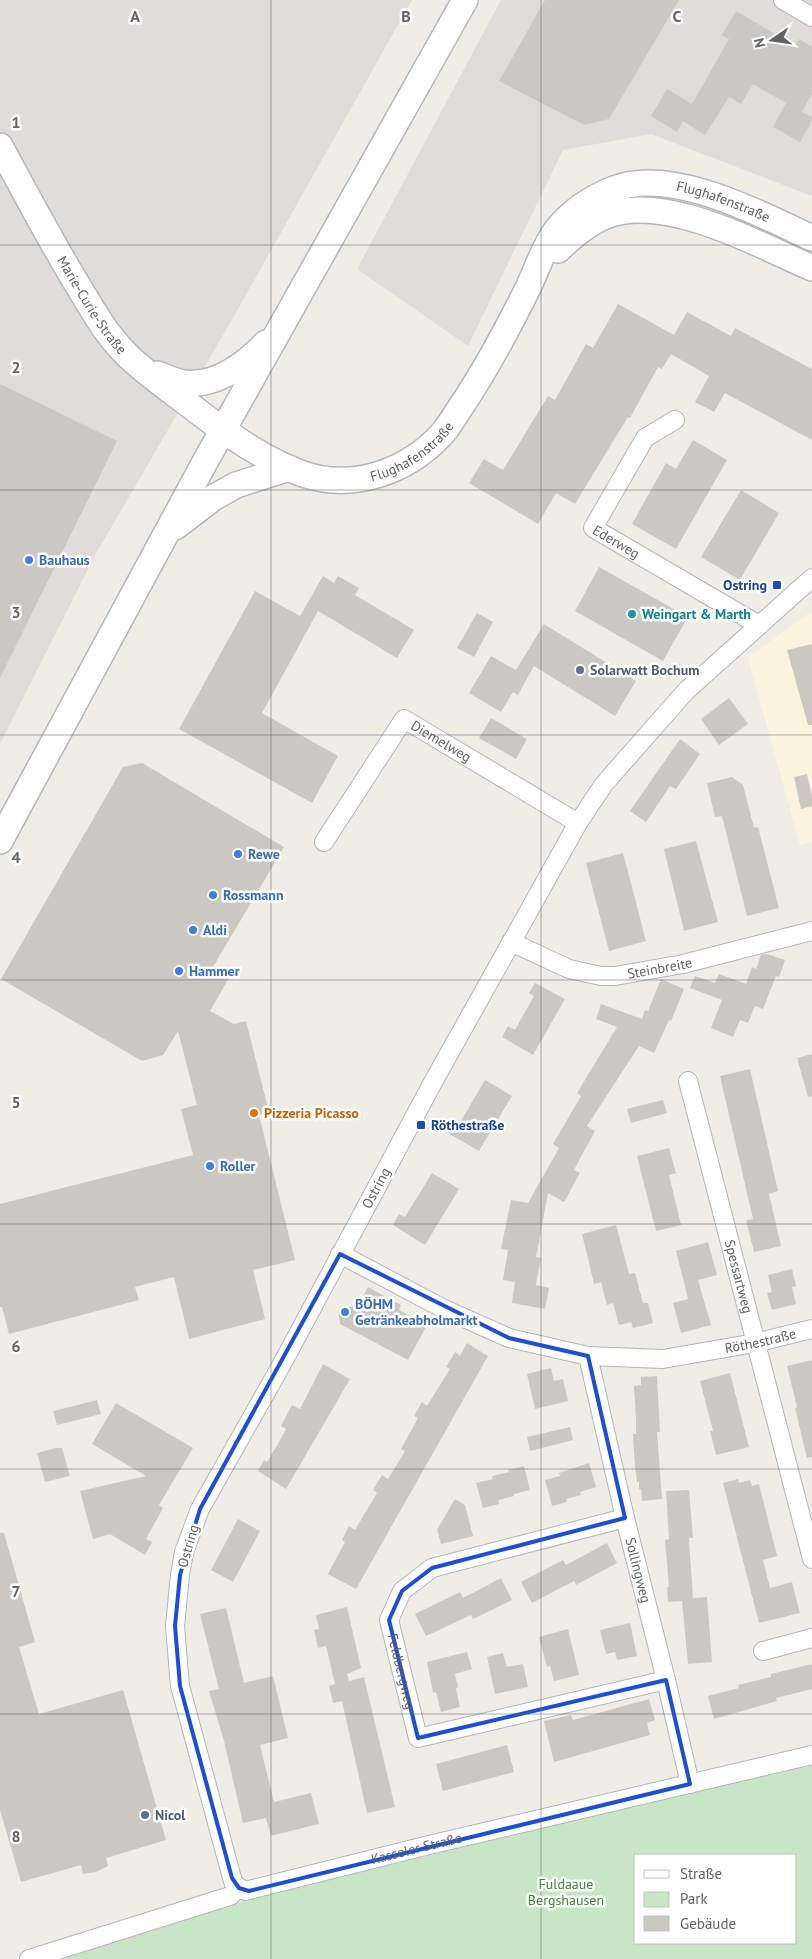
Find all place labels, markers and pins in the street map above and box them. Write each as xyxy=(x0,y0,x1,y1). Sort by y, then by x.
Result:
place label: Bauhaus xyxy=(39,551,90,569)
marker: Bauhaus xyxy=(23,554,35,566)
place label: Ostring xyxy=(723,576,767,594)
marker: Ostring xyxy=(771,579,783,591)
place label: Weingart & Marth xyxy=(642,605,751,623)
marker: Weingart & Marth xyxy=(626,608,638,620)
place label: Solarwatt Bochum xyxy=(590,661,699,679)
marker: Solarwatt Bochum xyxy=(574,664,586,676)
place label: Rewe xyxy=(248,845,280,863)
marker: Rewe xyxy=(232,848,244,860)
place label: Rossmann xyxy=(223,886,284,904)
marker: Rossmann xyxy=(207,889,219,901)
place label: Aldi xyxy=(203,921,227,939)
marker: Aldi xyxy=(187,924,199,936)
place label: Hammer xyxy=(189,962,240,980)
marker: Hammer xyxy=(173,965,185,977)
place label: Pizzeria Picasso xyxy=(264,1104,359,1122)
marker: Pizzeria Picasso xyxy=(248,1107,260,1119)
place label: Röthestraße xyxy=(431,1116,505,1134)
marker: Röthestraße xyxy=(415,1119,427,1131)
place label: Roller xyxy=(220,1157,256,1175)
marker: Roller xyxy=(204,1160,216,1172)
place label: BÖHM Getränkeabholmarkt xyxy=(355,1295,478,1329)
marker: BÖHM Getränkeabholmarkt xyxy=(339,1306,351,1318)
place label: Nicol xyxy=(155,1806,186,1824)
marker: Nicol xyxy=(139,1809,151,1821)

